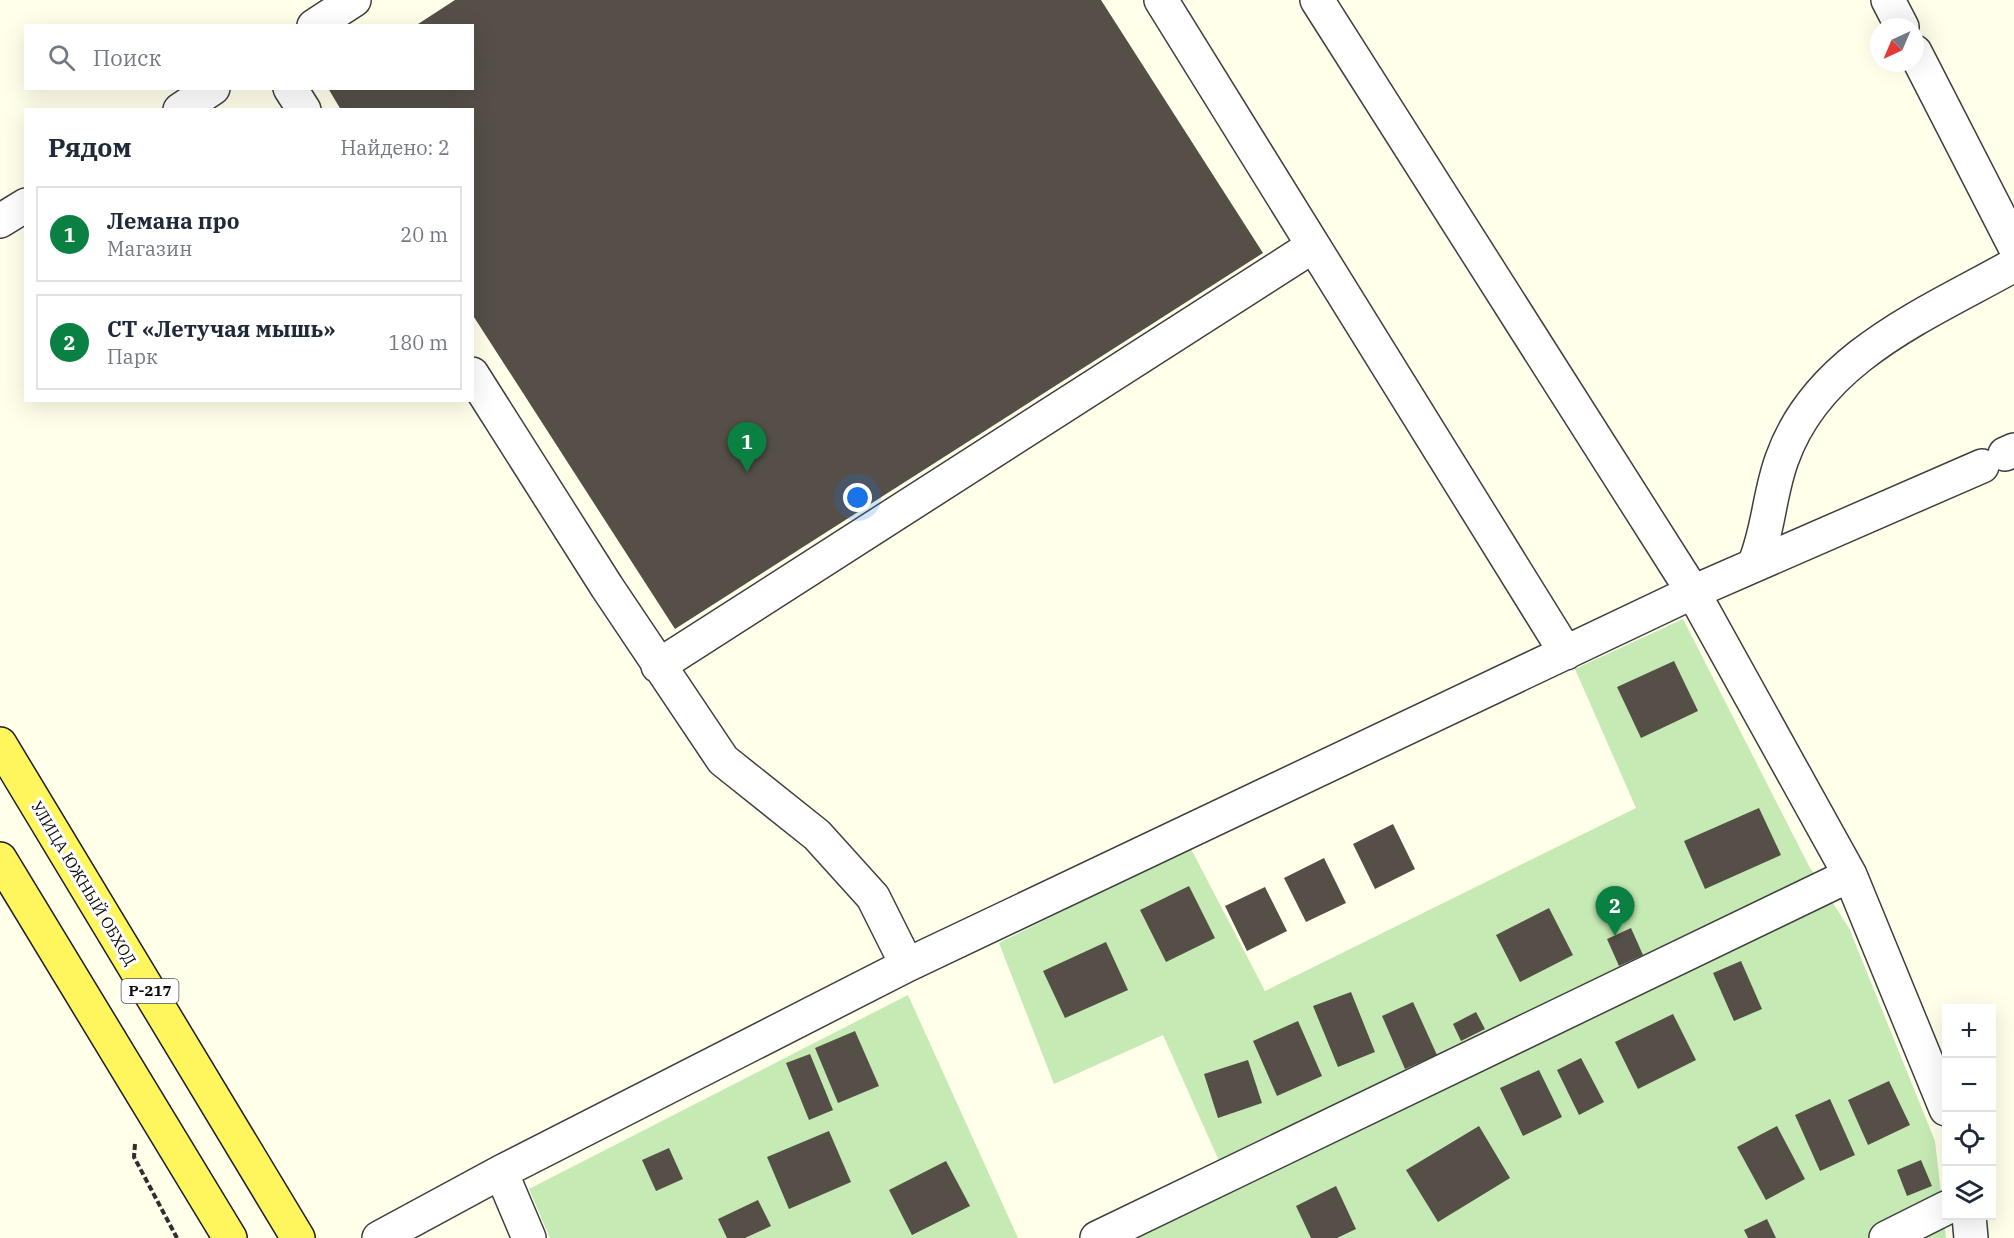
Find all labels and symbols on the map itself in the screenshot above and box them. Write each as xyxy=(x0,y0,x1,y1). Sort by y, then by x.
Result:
north arrow xyxy=(1870,18,1924,72)
pin: 1 xyxy=(728,422,766,472)
your location xyxy=(843,483,872,512)
street label: УЛИЦА ЮЖНЫЙ ОБХОД xyxy=(27,797,141,969)
pin: 2 xyxy=(1596,886,1634,936)
road number: Р-217 xyxy=(122,979,178,1003)

